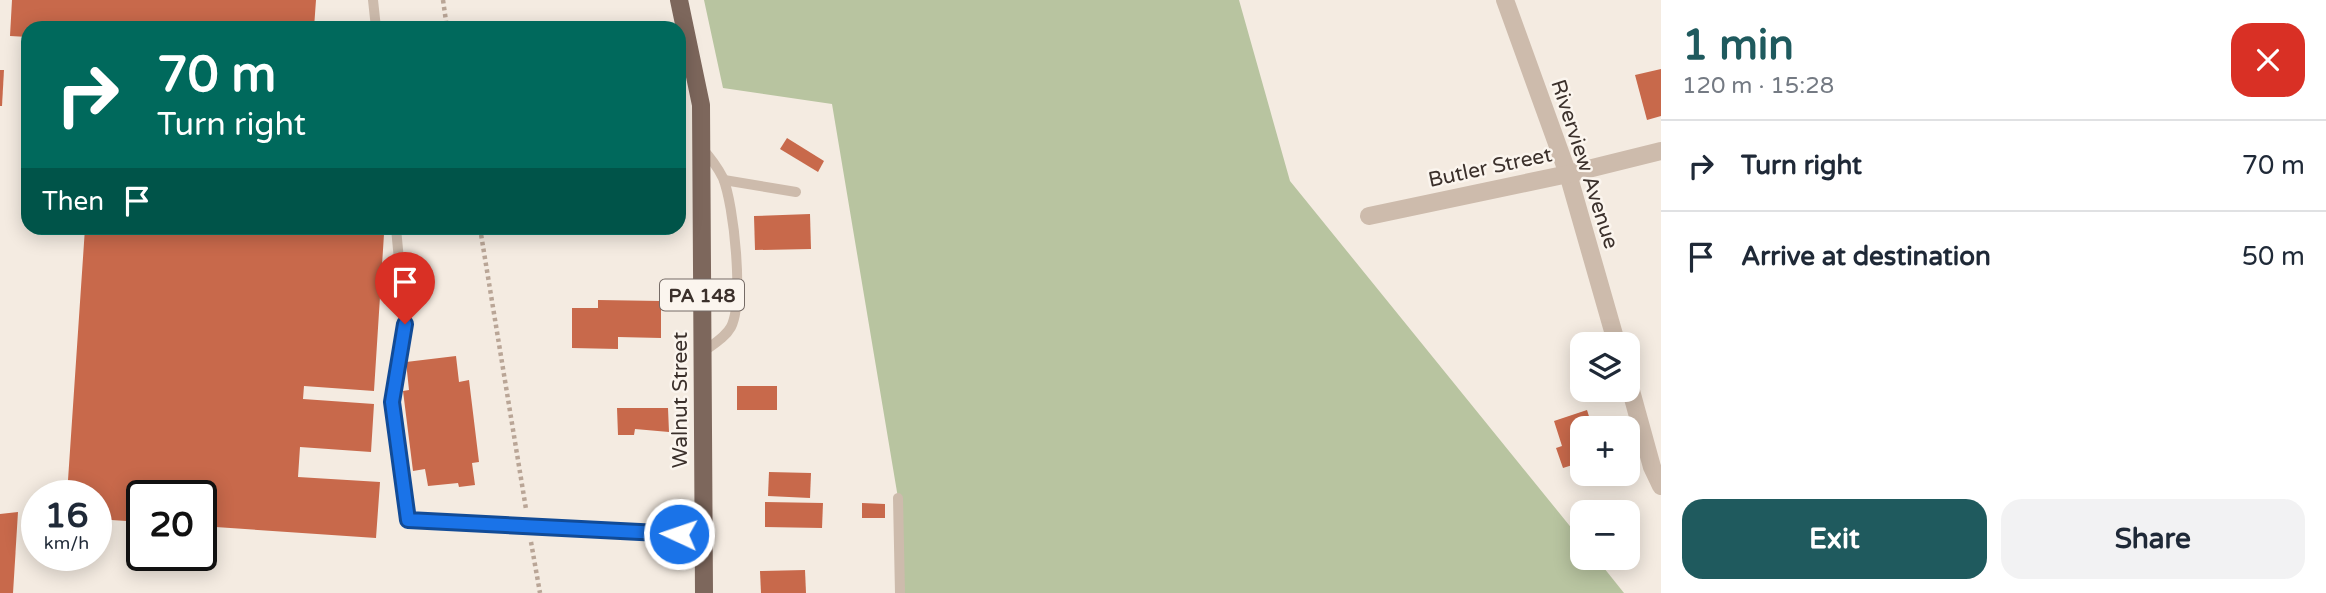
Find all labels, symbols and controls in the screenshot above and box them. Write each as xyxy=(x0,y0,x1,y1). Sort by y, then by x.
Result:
text: 1 min xyxy=(1682,20,1794,71)
button: close xyxy=(2231,23,2305,97)
text: 70 m xyxy=(157,46,276,105)
icon: right xyxy=(42,49,133,140)
text: 120 m · 15:28 xyxy=(1682,72,1834,100)
street label: Riverview Avenue xyxy=(1545,76,1624,252)
text: Turn right xyxy=(157,106,306,144)
street label: Butler Street xyxy=(1426,142,1554,193)
icon: right xyxy=(1682,147,1720,185)
text: Turn right xyxy=(1741,150,1862,181)
text: 70 m xyxy=(2242,150,2305,181)
icon: arrive xyxy=(118,182,156,220)
text: Then xyxy=(42,186,104,217)
icon: arrive xyxy=(1682,238,1720,276)
text: Arrive at destination xyxy=(1741,241,1991,272)
text: 50 m xyxy=(2242,241,2305,272)
pin xyxy=(375,252,435,324)
icon: arrive xyxy=(386,263,424,301)
road number: PA 148 xyxy=(660,280,744,310)
street label: Walnut Street xyxy=(668,332,693,468)
map controls xyxy=(1570,332,1640,570)
button: layers xyxy=(1570,332,1640,402)
button: + xyxy=(1570,416,1640,486)
speed limit sign: 20 xyxy=(126,480,217,571)
text: 16 xyxy=(45,495,88,537)
position arrow xyxy=(642,497,716,571)
button: Exit xyxy=(1682,499,1987,579)
button: Share xyxy=(2001,499,2305,579)
button: − xyxy=(1570,500,1640,570)
text: km/h xyxy=(44,532,89,554)

